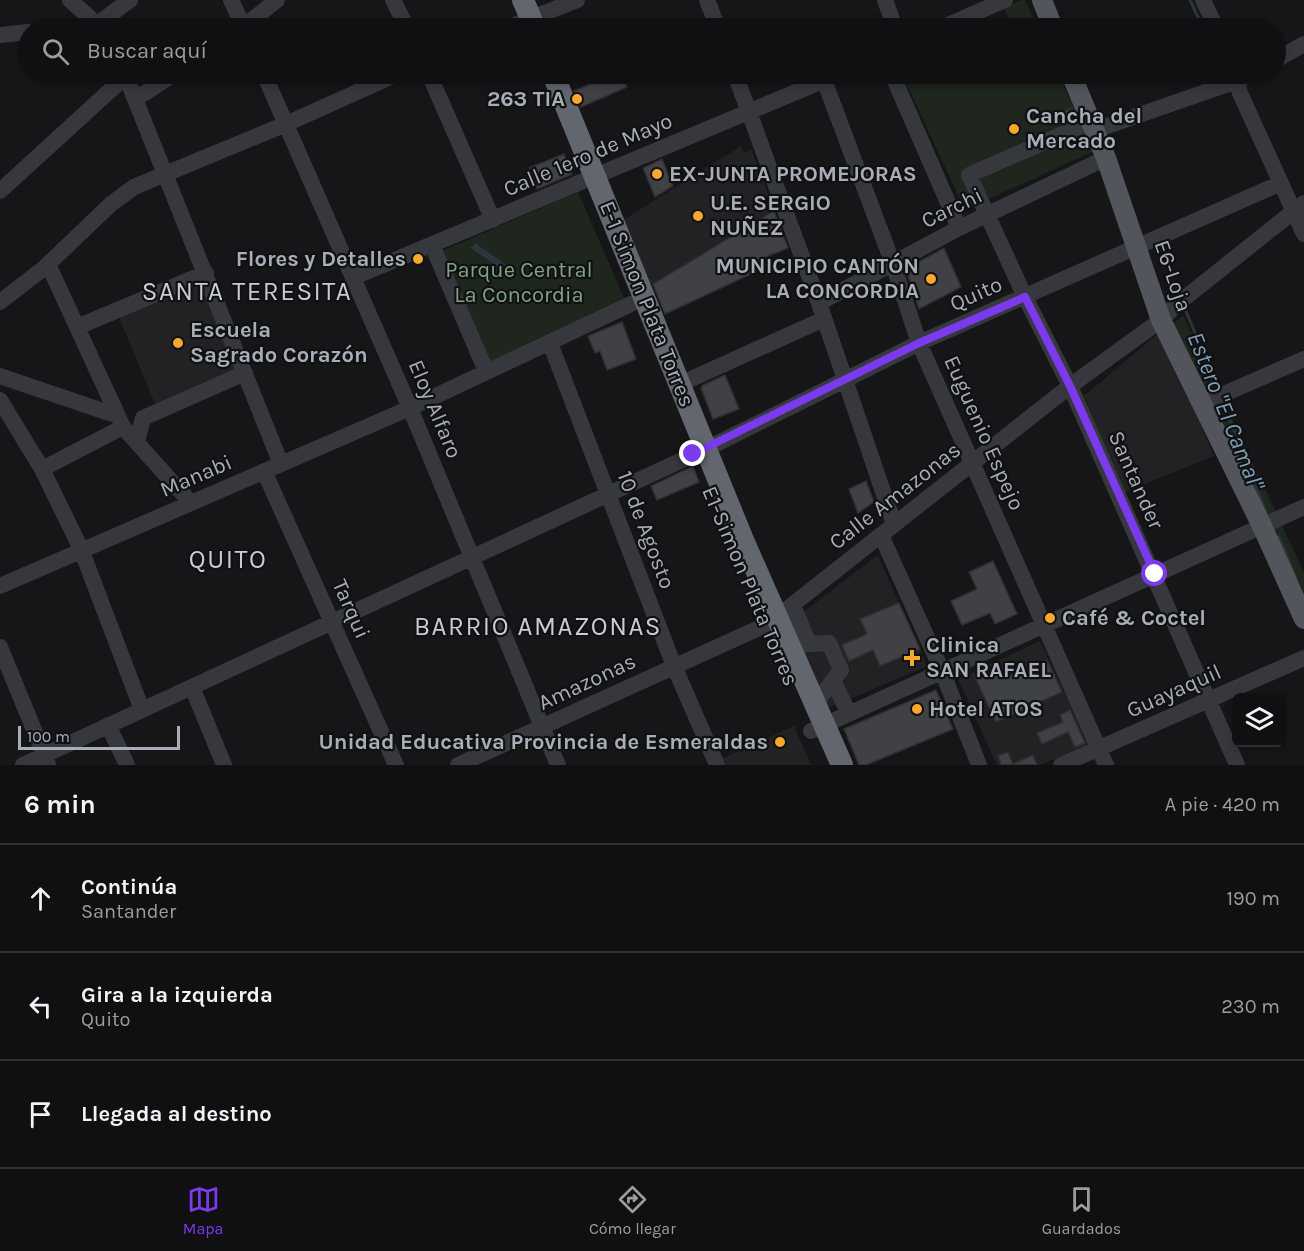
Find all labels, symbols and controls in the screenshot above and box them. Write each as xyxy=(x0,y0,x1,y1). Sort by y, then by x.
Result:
search box xyxy=(18,18,1286,84)
icon: search xyxy=(39,35,72,68)
text: Buscar aquí xyxy=(87,38,207,64)
place label: 263 TIA xyxy=(487,86,565,112)
marker: 263 TIA xyxy=(570,92,584,106)
place label: Cancha del Mercado xyxy=(1026,103,1142,154)
street label: Calle 1ero de Mayo xyxy=(500,108,676,202)
marker: Cancha del Mercado xyxy=(1007,122,1021,136)
place label: EX-JUNTA PROMEJORAS xyxy=(669,161,917,187)
marker: EX-JUNTA PROMEJORAS xyxy=(650,167,664,181)
street label: Carchi xyxy=(917,182,987,234)
place label: U.E. SERGIO NUÑEZ xyxy=(710,190,831,241)
street label: E-1 Simon Plata Torres xyxy=(594,197,700,411)
marker: U.E. SERGIO NUÑEZ xyxy=(691,209,705,223)
street label: E6-Loja xyxy=(1149,237,1197,315)
place label: Flores y Detalles xyxy=(236,246,406,272)
marker: Flores y Detalles xyxy=(411,252,425,266)
place label: MUNICIPIO CANTÓN LA CONCORDIA xyxy=(715,252,919,304)
park label: Parque Central La Concordia xyxy=(445,257,593,308)
street label: Quito xyxy=(946,271,1006,317)
marker: MUNICIPIO CANTÓN LA CONCORDIA xyxy=(924,272,938,286)
district label: SANTA TERESITA xyxy=(142,276,352,307)
place label: Escuela Sagrado Corazón xyxy=(190,317,368,368)
water label: Estero "El Camal" xyxy=(1182,328,1271,495)
marker: Escuela Sagrado Corazón xyxy=(171,336,185,350)
street label: Euguenio Espejo xyxy=(938,352,1030,514)
street label: Eloy Alfaro xyxy=(403,356,467,462)
street label: Santander xyxy=(1103,427,1169,533)
street label: Calle Amazonas xyxy=(824,437,966,555)
route end xyxy=(679,440,705,466)
street label: Manabi xyxy=(156,449,236,503)
street label: 10 de Agosto xyxy=(612,467,680,593)
street label: E1-Simon Plata Torres xyxy=(696,482,804,690)
district label: QUITO xyxy=(189,544,267,575)
route start xyxy=(1141,560,1167,586)
street label: Tarqui xyxy=(327,575,375,643)
place label: Café & Coctel xyxy=(1062,605,1206,631)
district label: BARRIO AMAZONAS xyxy=(414,611,662,642)
marker: Café & Coctel xyxy=(1043,611,1057,625)
place label: Clinica SAN RAFAEL xyxy=(926,632,1051,683)
street label: Amazonas xyxy=(534,648,640,716)
marker: Clinica SAN RAFAEL xyxy=(903,649,921,667)
street label: Guayaquil xyxy=(1123,659,1225,723)
map controls xyxy=(1232,693,1286,747)
button: layers xyxy=(1232,693,1286,747)
place label: Hotel ATOS xyxy=(929,696,1043,722)
marker: Hotel ATOS xyxy=(910,702,924,716)
scale bar xyxy=(18,723,180,750)
text: 100 m xyxy=(27,727,70,746)
place label: Unidad Educativa Provincia de Esmeraldas xyxy=(319,729,768,755)
marker: Unidad Educativa Provincia de Esmeraldas xyxy=(773,735,787,749)
text: 6 min xyxy=(24,789,96,820)
text: A pie · 420 m xyxy=(1165,793,1280,816)
text: Continúa xyxy=(81,874,177,900)
icon: ahead xyxy=(24,882,57,915)
text: 190 m xyxy=(1226,887,1280,910)
text: Santander xyxy=(81,900,176,923)
text: Gira a la izquierda xyxy=(81,982,273,1008)
icon: left xyxy=(24,990,57,1023)
text: 230 m xyxy=(1221,995,1280,1018)
text: Quito xyxy=(81,1008,131,1031)
icon: arrive xyxy=(24,1098,57,1131)
text: Llegada al destino xyxy=(81,1101,272,1127)
tab: Mapa xyxy=(183,1183,223,1238)
tab: Cómo llegar xyxy=(589,1183,676,1238)
tab: Guardados xyxy=(1042,1183,1121,1238)

